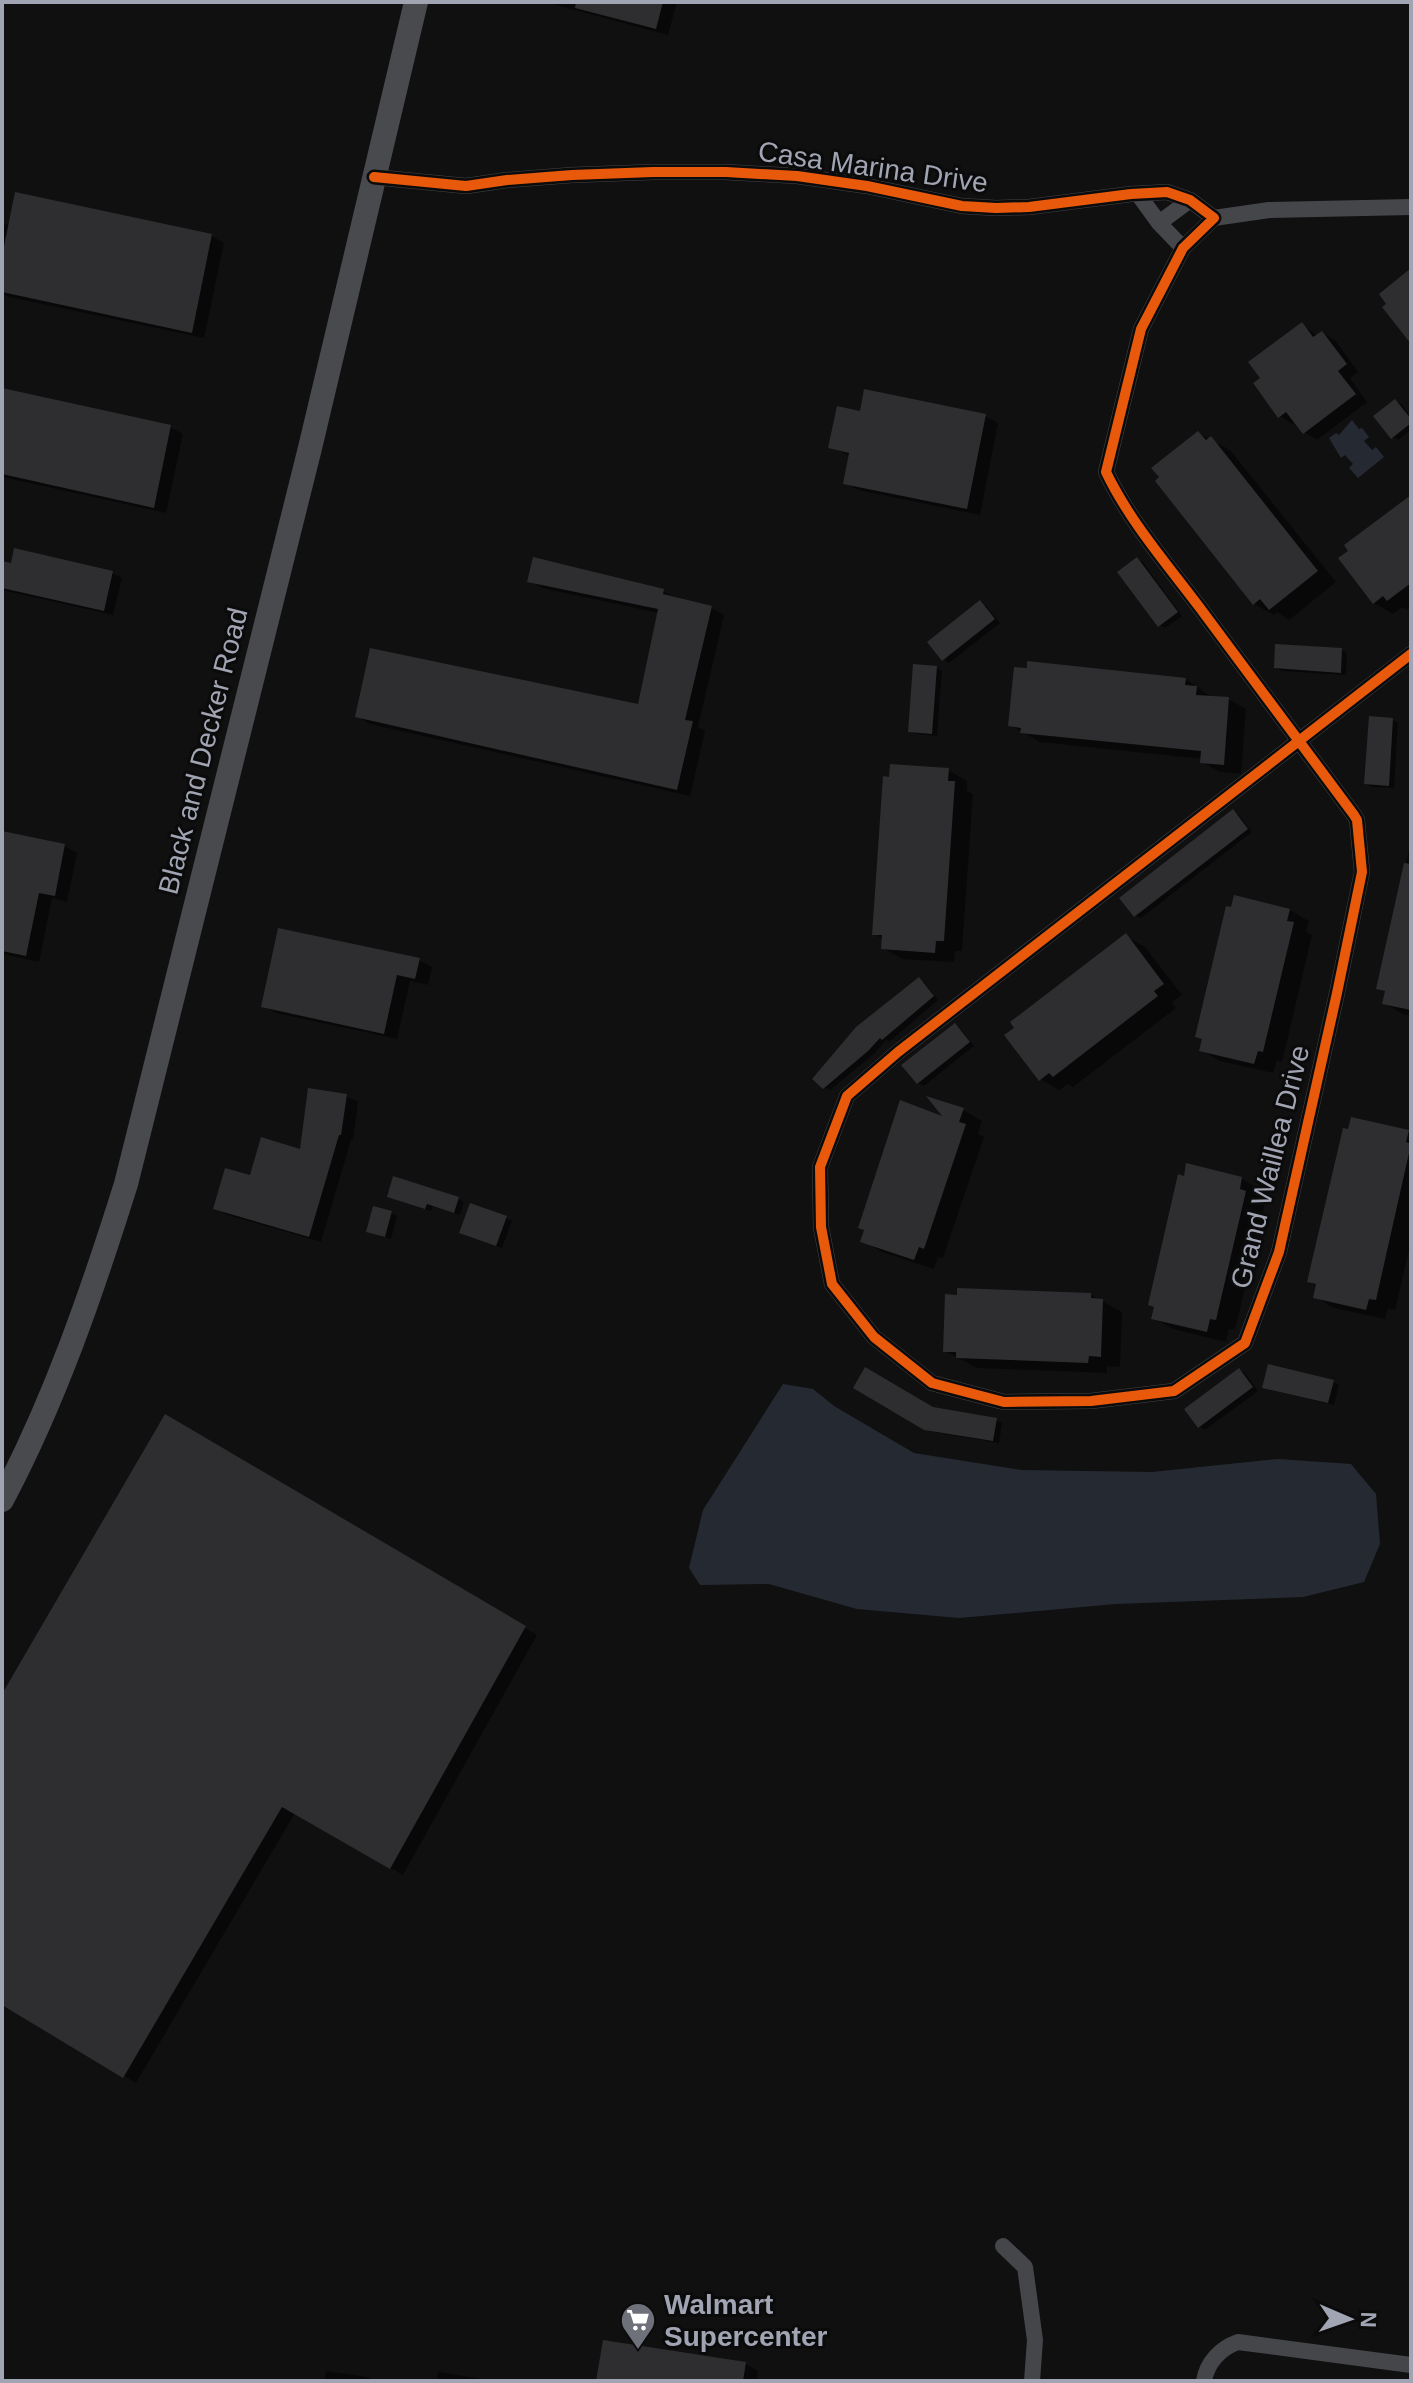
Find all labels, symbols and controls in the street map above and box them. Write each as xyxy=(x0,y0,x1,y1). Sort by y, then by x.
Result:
street label: Casa Marina Drive xyxy=(756,136,990,198)
street label: Black and Decker Road xyxy=(152,605,254,897)
street label: Grand Waillea Drive xyxy=(1225,1042,1315,1292)
north arrow xyxy=(1309,2279,1389,2359)
place label: Walmart Supercenter xyxy=(664,2289,827,2352)
supermarket icon: Walmart Supercenter xyxy=(619,2301,657,2351)
text: N xyxy=(1356,2311,1381,2328)

